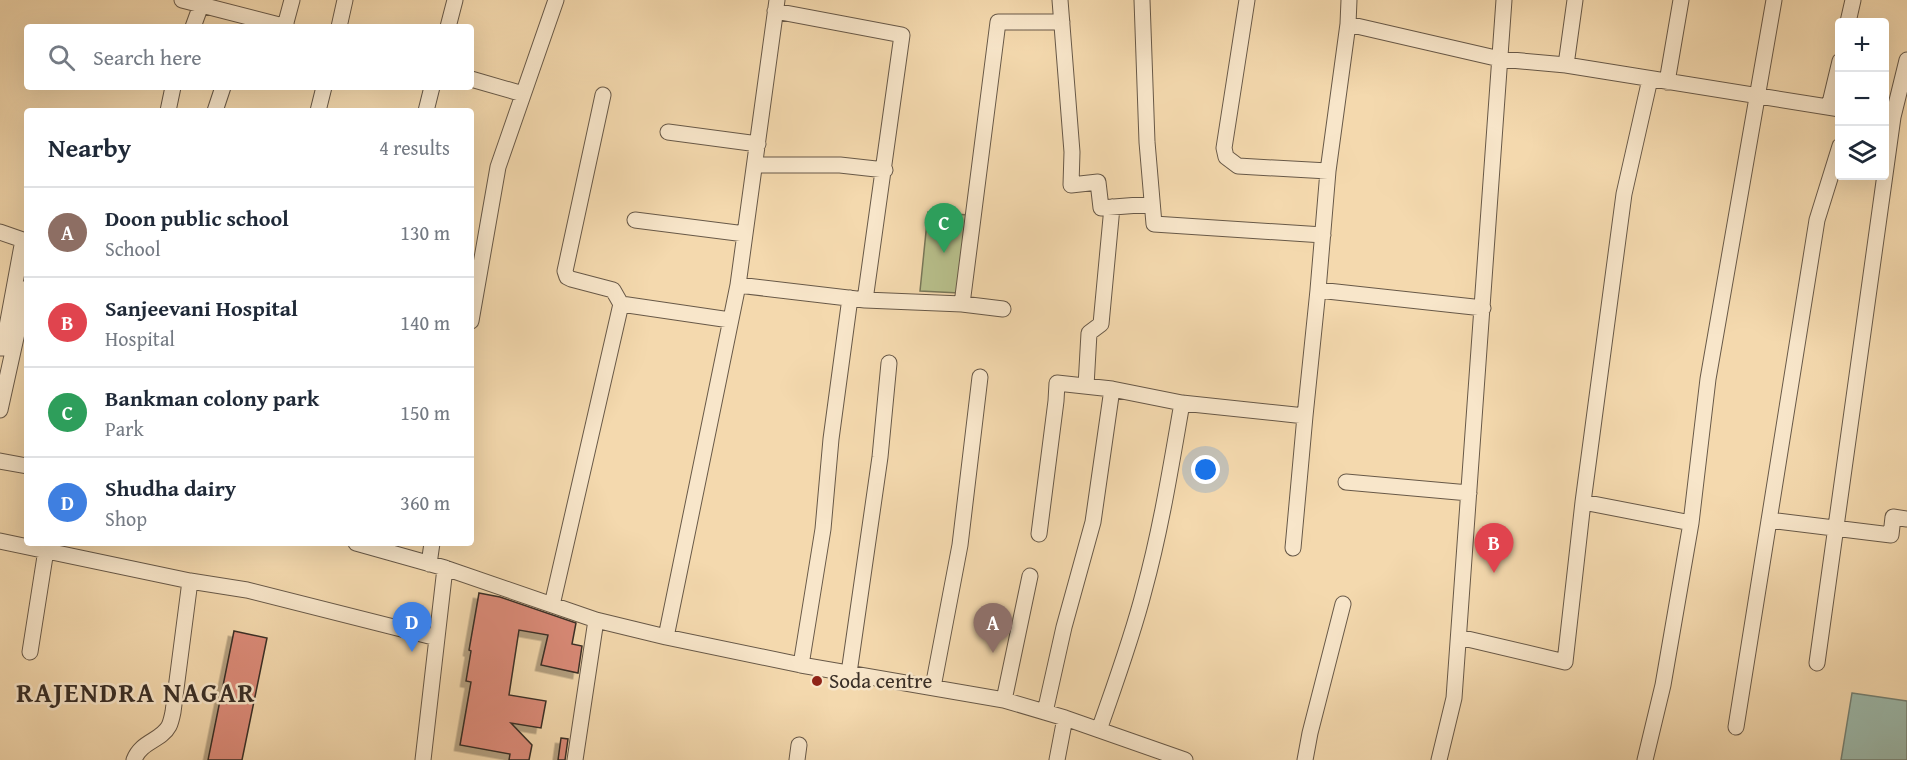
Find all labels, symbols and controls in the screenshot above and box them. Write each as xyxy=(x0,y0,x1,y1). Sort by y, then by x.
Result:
map controls xyxy=(1835,18,1889,180)
button: + xyxy=(1835,18,1889,72)
search box xyxy=(24,24,474,90)
icon: search xyxy=(45,41,78,74)
text: Search here xyxy=(93,41,202,73)
button: − xyxy=(1835,72,1889,126)
button: layers xyxy=(1835,126,1889,180)
text: Nearby xyxy=(48,128,131,167)
text: 4 results xyxy=(379,133,450,162)
text: Doon public school xyxy=(105,202,289,234)
pin: C xyxy=(924,204,964,253)
text: A xyxy=(61,218,74,247)
text: 130 m xyxy=(400,218,450,247)
text: School xyxy=(105,234,161,263)
text: Sanjeevani Hospital xyxy=(105,292,298,324)
text: B xyxy=(61,308,74,337)
text: 140 m xyxy=(400,308,450,337)
text: Hospital xyxy=(105,324,175,353)
text: Bankman colony park xyxy=(105,382,319,414)
text: C xyxy=(62,398,73,427)
text: 150 m xyxy=(400,398,450,427)
text: Park xyxy=(105,414,144,443)
your location xyxy=(1191,455,1220,484)
text: Shudha dairy xyxy=(105,472,236,504)
text: D xyxy=(61,488,74,517)
text: 360 m xyxy=(400,488,450,517)
text: Shop xyxy=(105,504,147,533)
pin: B xyxy=(1474,524,1514,573)
pin: D xyxy=(392,602,432,652)
pin: A xyxy=(974,604,1012,653)
place label: Soda centre xyxy=(829,665,932,696)
district label: RAJENDRA NAGAR xyxy=(16,672,256,712)
marker: Soda centre xyxy=(810,674,824,688)

